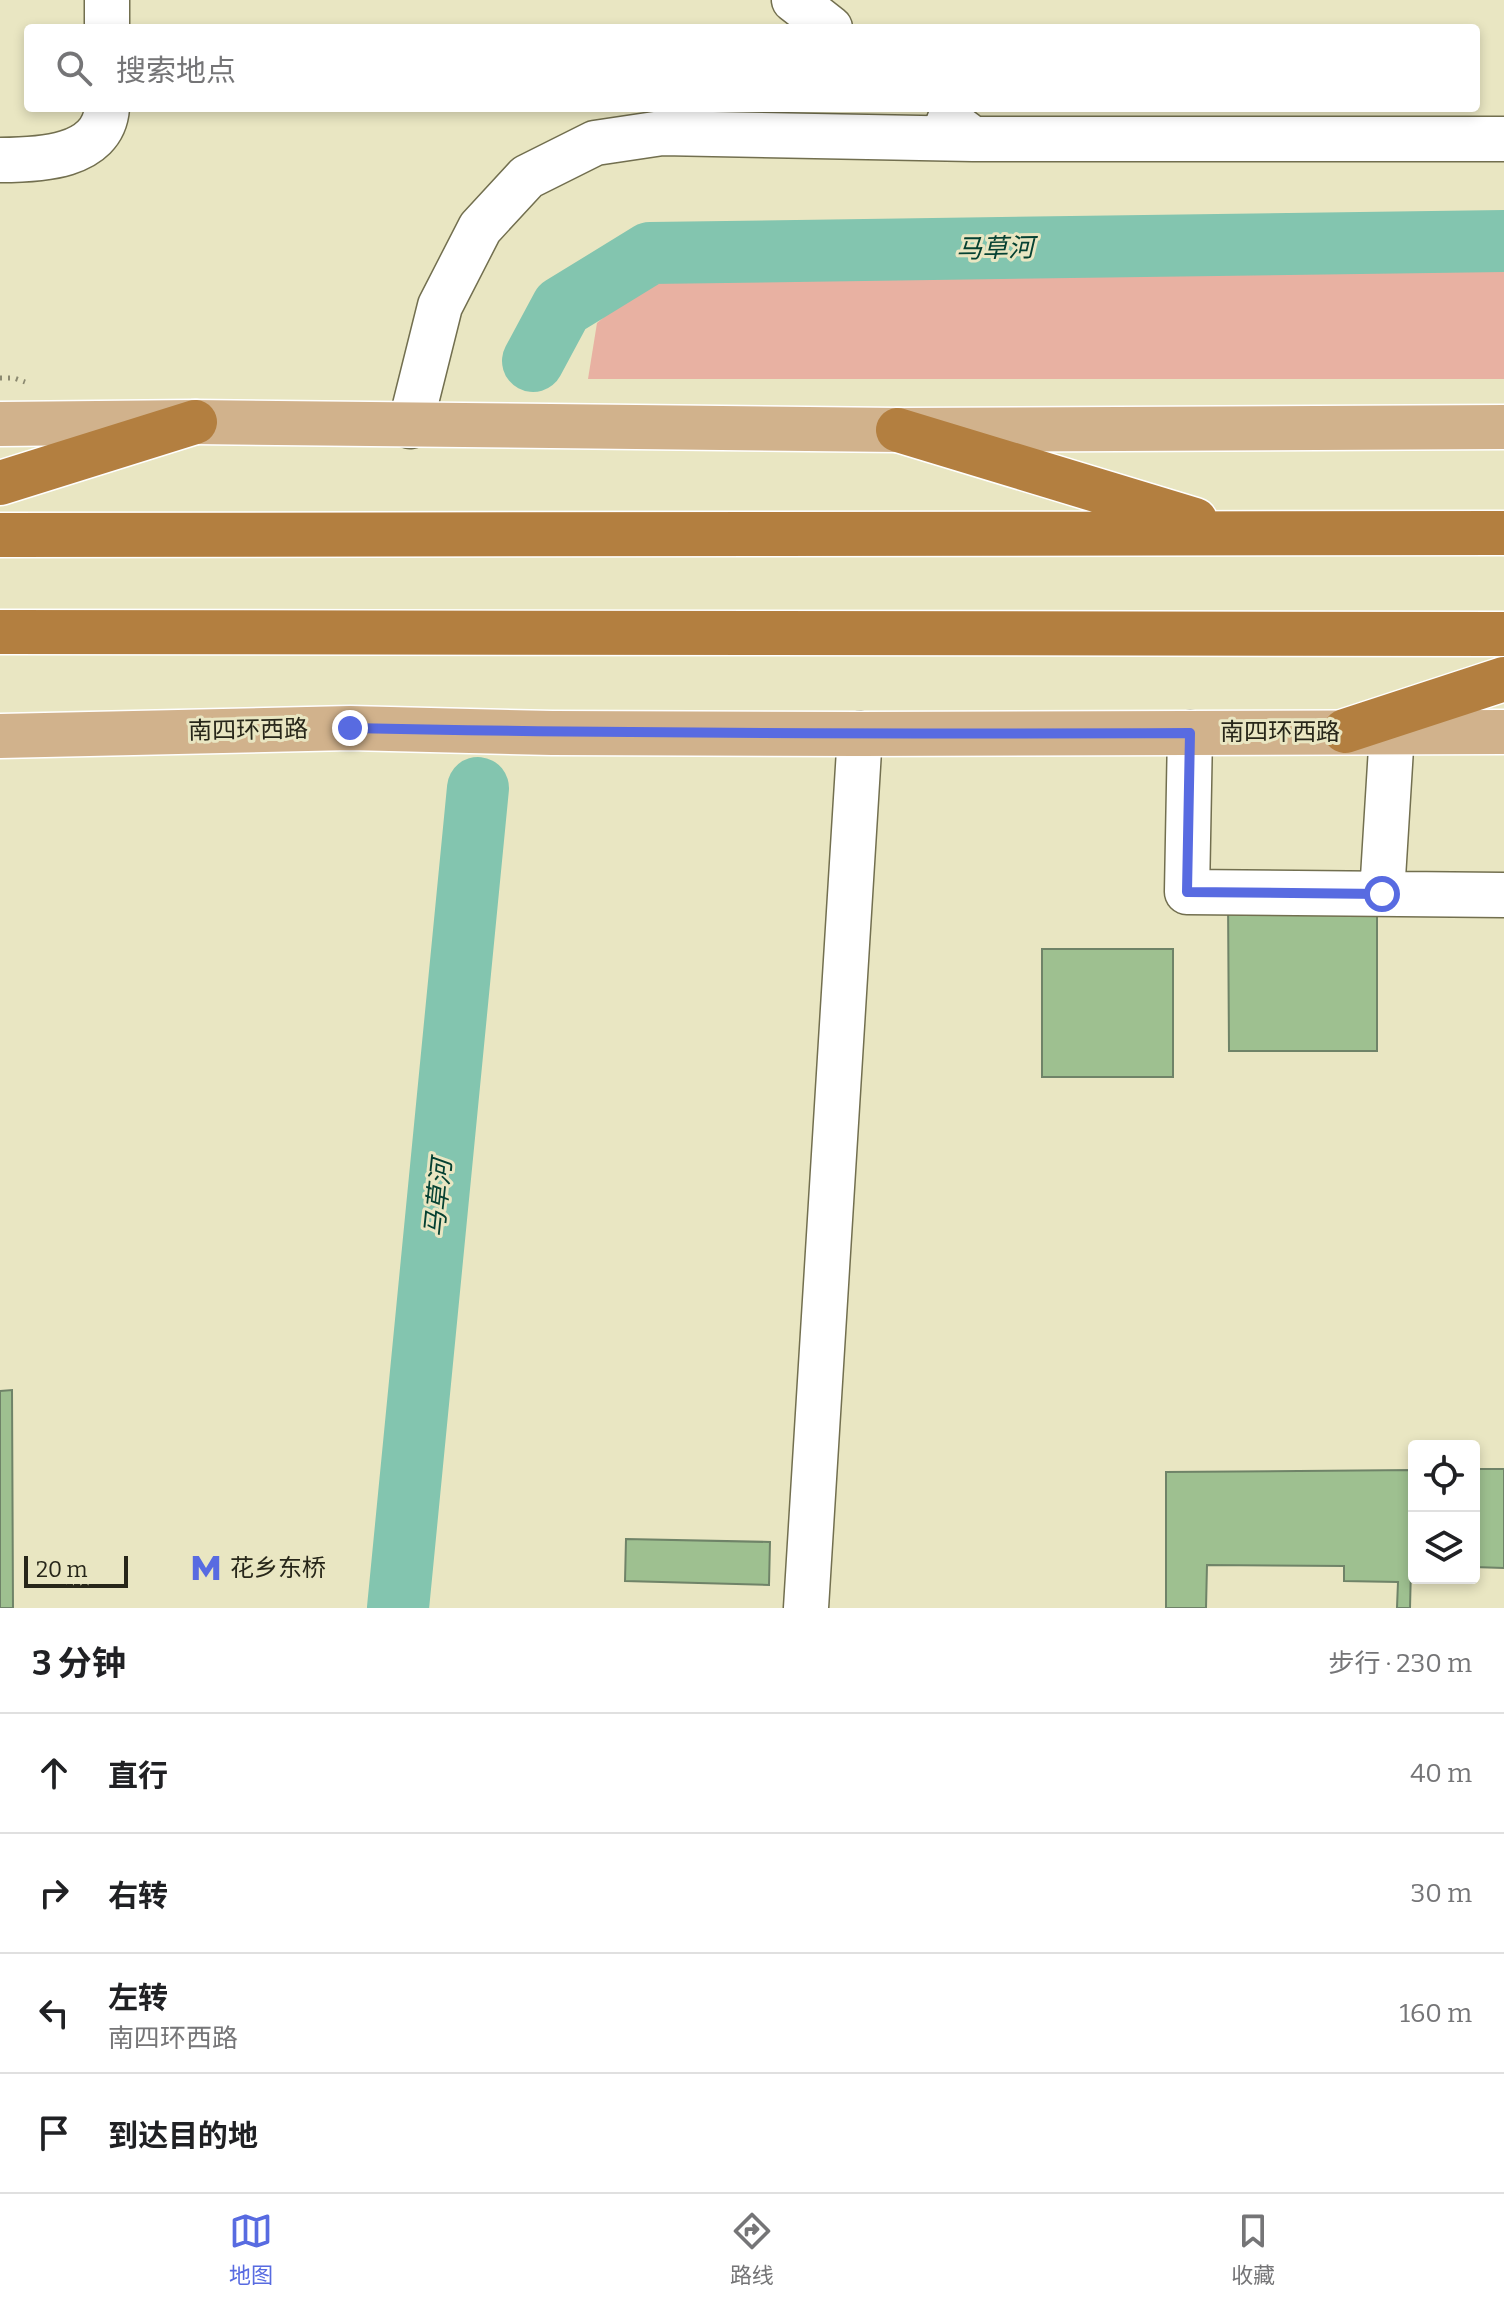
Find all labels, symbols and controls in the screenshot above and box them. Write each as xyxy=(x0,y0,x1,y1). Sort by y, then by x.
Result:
search box xyxy=(24,24,1480,112)
icon: search xyxy=(52,46,96,90)
text: 搜索地点 xyxy=(116,53,236,89)
water label: 马草河 xyxy=(956,232,1039,265)
route end xyxy=(332,710,368,746)
street label: 南四环西路 xyxy=(188,715,308,745)
street label: 南四环西路 xyxy=(1220,718,1340,746)
route start xyxy=(1364,876,1400,912)
water label: 马草河 xyxy=(419,1153,459,1238)
map controls xyxy=(1408,1440,1480,1584)
button: locate xyxy=(1408,1440,1480,1512)
button: layers xyxy=(1408,1512,1480,1584)
metro station icon: 花乡东桥 xyxy=(189,1551,223,1585)
scale bar xyxy=(24,1552,128,1588)
place label: 花乡东桥 xyxy=(230,1554,326,1582)
text: 20 m xyxy=(36,1556,87,1583)
text: 3 分钟 xyxy=(32,1643,126,1684)
text: 步行 · 230 m xyxy=(1328,1648,1472,1679)
icon: ahead xyxy=(32,1751,76,1795)
text: 直行 xyxy=(108,1758,168,1794)
text: 40 m xyxy=(1410,1758,1472,1789)
icon: right xyxy=(32,1871,76,1915)
text: 右转 xyxy=(108,1878,168,1914)
text: 30 m xyxy=(1411,1878,1472,1909)
text: 左转 xyxy=(108,1980,168,2016)
icon: left xyxy=(32,1991,76,2035)
text: 160 m xyxy=(1400,1998,1472,2029)
text: 南四环西路 xyxy=(108,2023,238,2054)
icon: arrive xyxy=(32,2111,76,2155)
text: 到达目的地 xyxy=(108,2118,258,2154)
tab: 地图 xyxy=(229,2209,273,2289)
tab: 路线 xyxy=(730,2209,774,2289)
tab: 收藏 xyxy=(1231,2209,1275,2289)

